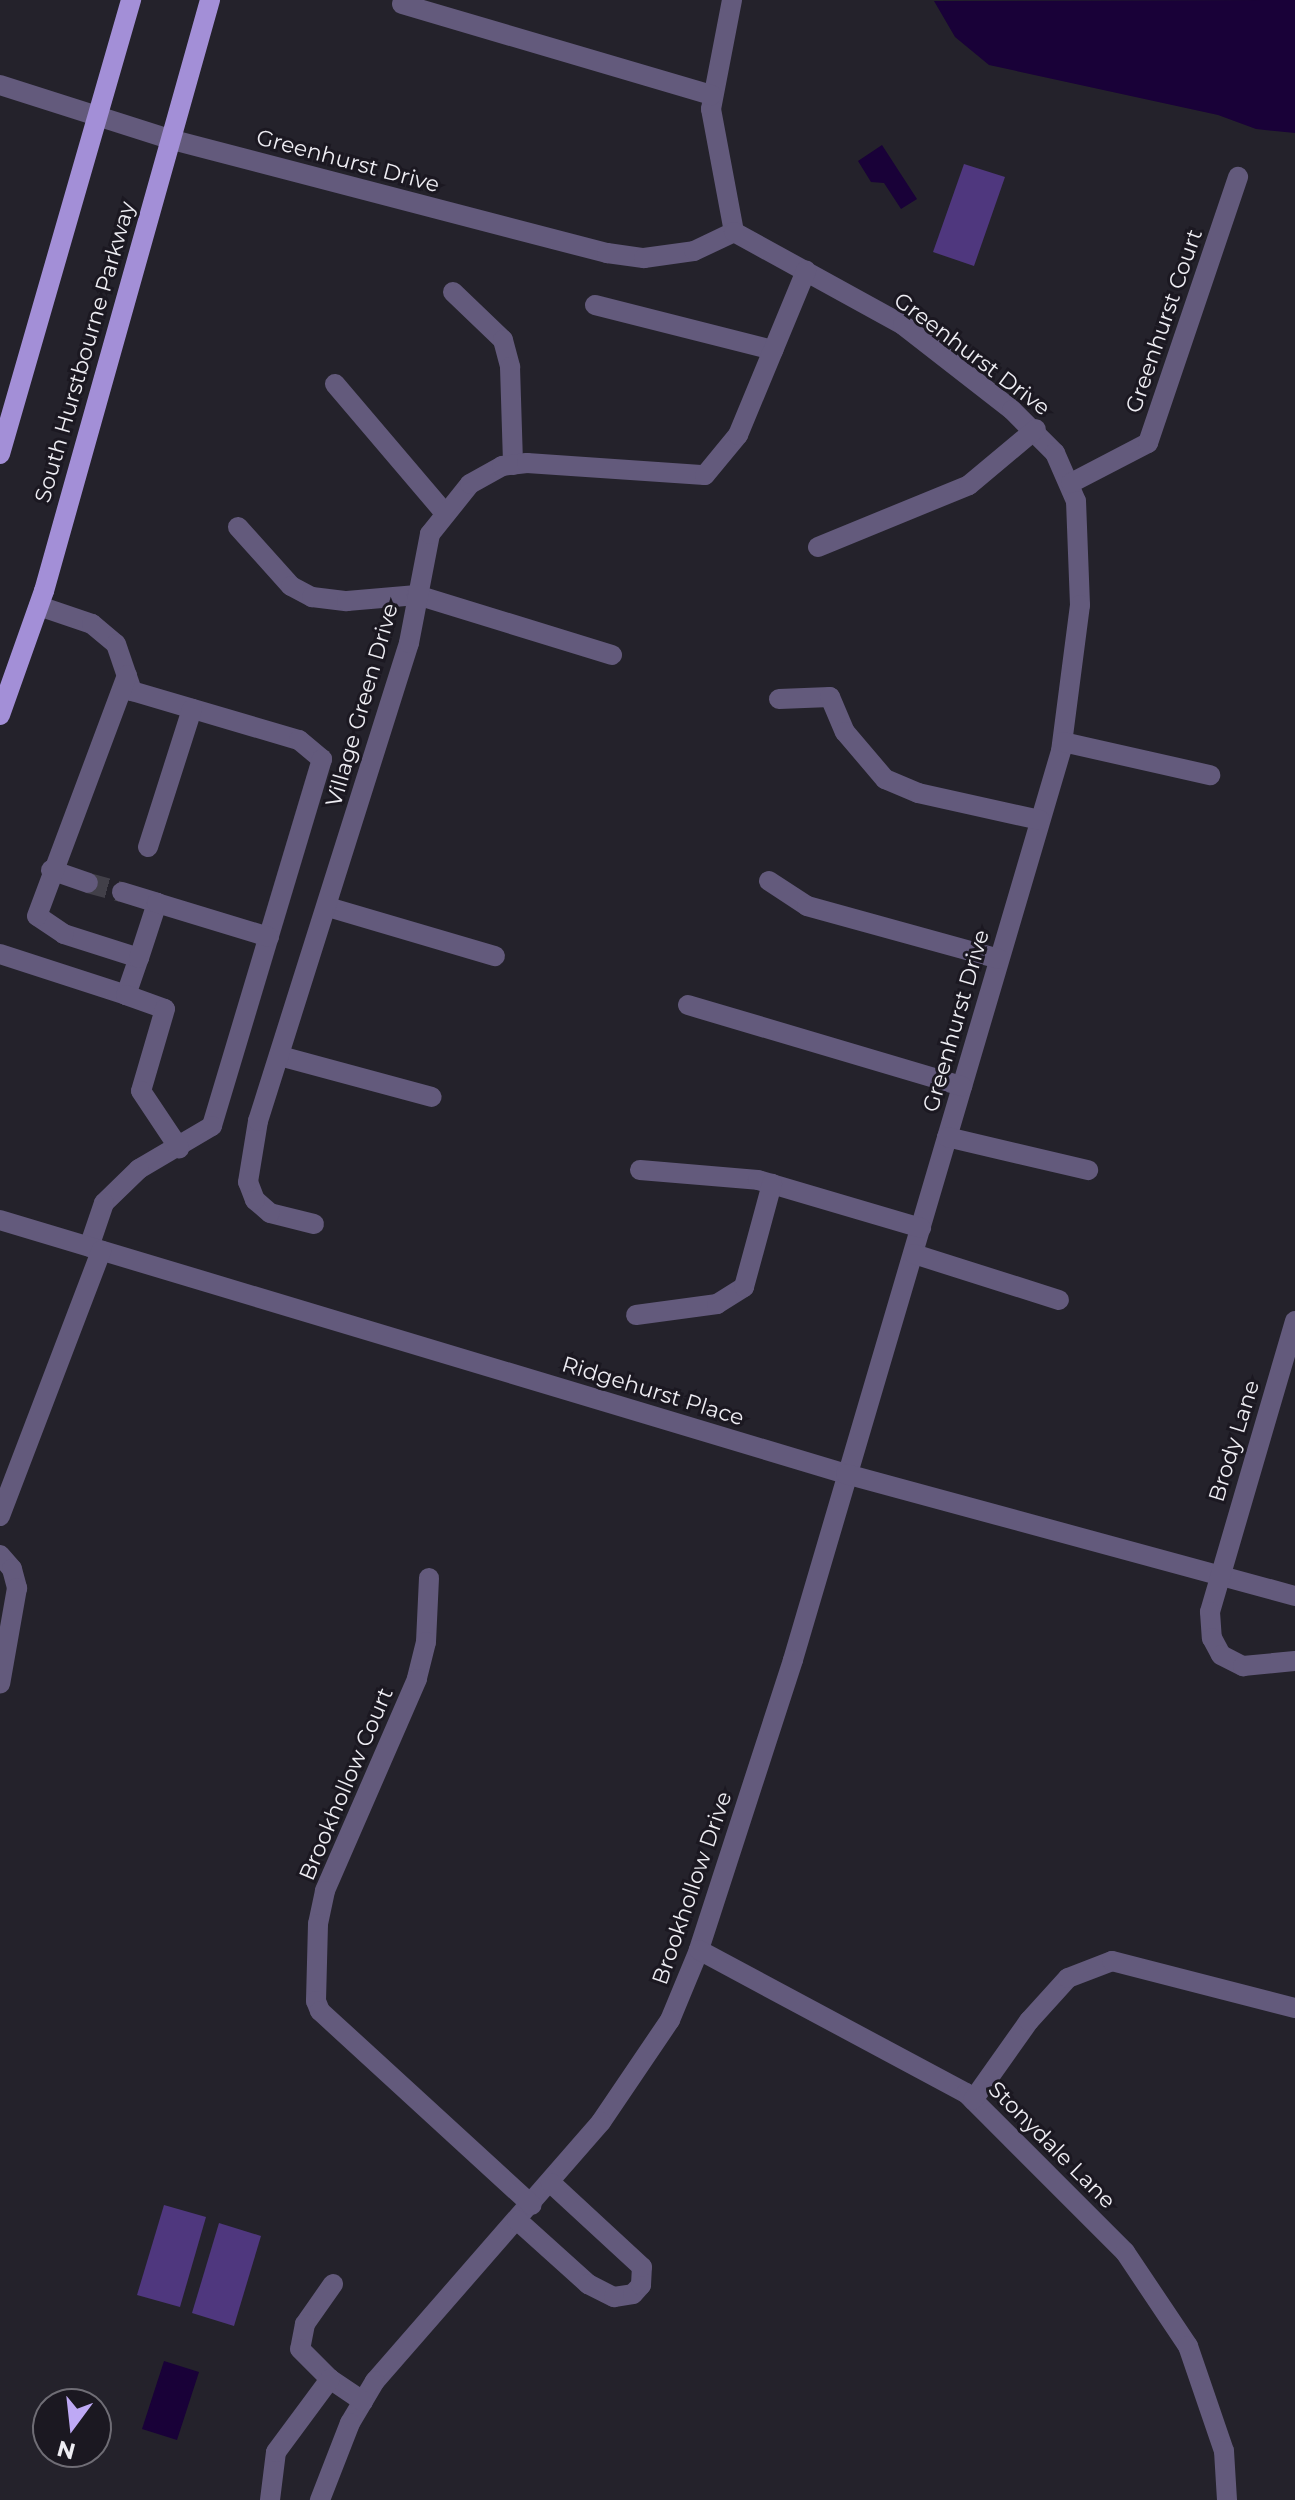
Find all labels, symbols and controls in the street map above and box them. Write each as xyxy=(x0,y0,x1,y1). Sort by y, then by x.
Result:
street label: Greenhurst Drive xyxy=(254,124,442,198)
street label: South Hurstbourne Parkway xyxy=(29,198,141,506)
street label: Greenhurst Court xyxy=(1120,226,1208,416)
street label: Greenhurst Drive xyxy=(889,287,1055,421)
street label: Village Green Drive xyxy=(320,600,404,810)
street label: Greenhurst Drive xyxy=(917,927,995,1115)
street label: Ridgehurst Place xyxy=(559,1351,747,1431)
street label: Brody Lane xyxy=(1203,1377,1265,1505)
street label: Brookhollow Court xyxy=(293,1684,399,1884)
street label: Brookhollow Drive xyxy=(647,1788,737,1988)
street label: Stonydale Lane xyxy=(983,2076,1121,2214)
north arrow xyxy=(32,2388,112,2468)
text: N xyxy=(54,2434,78,2465)

